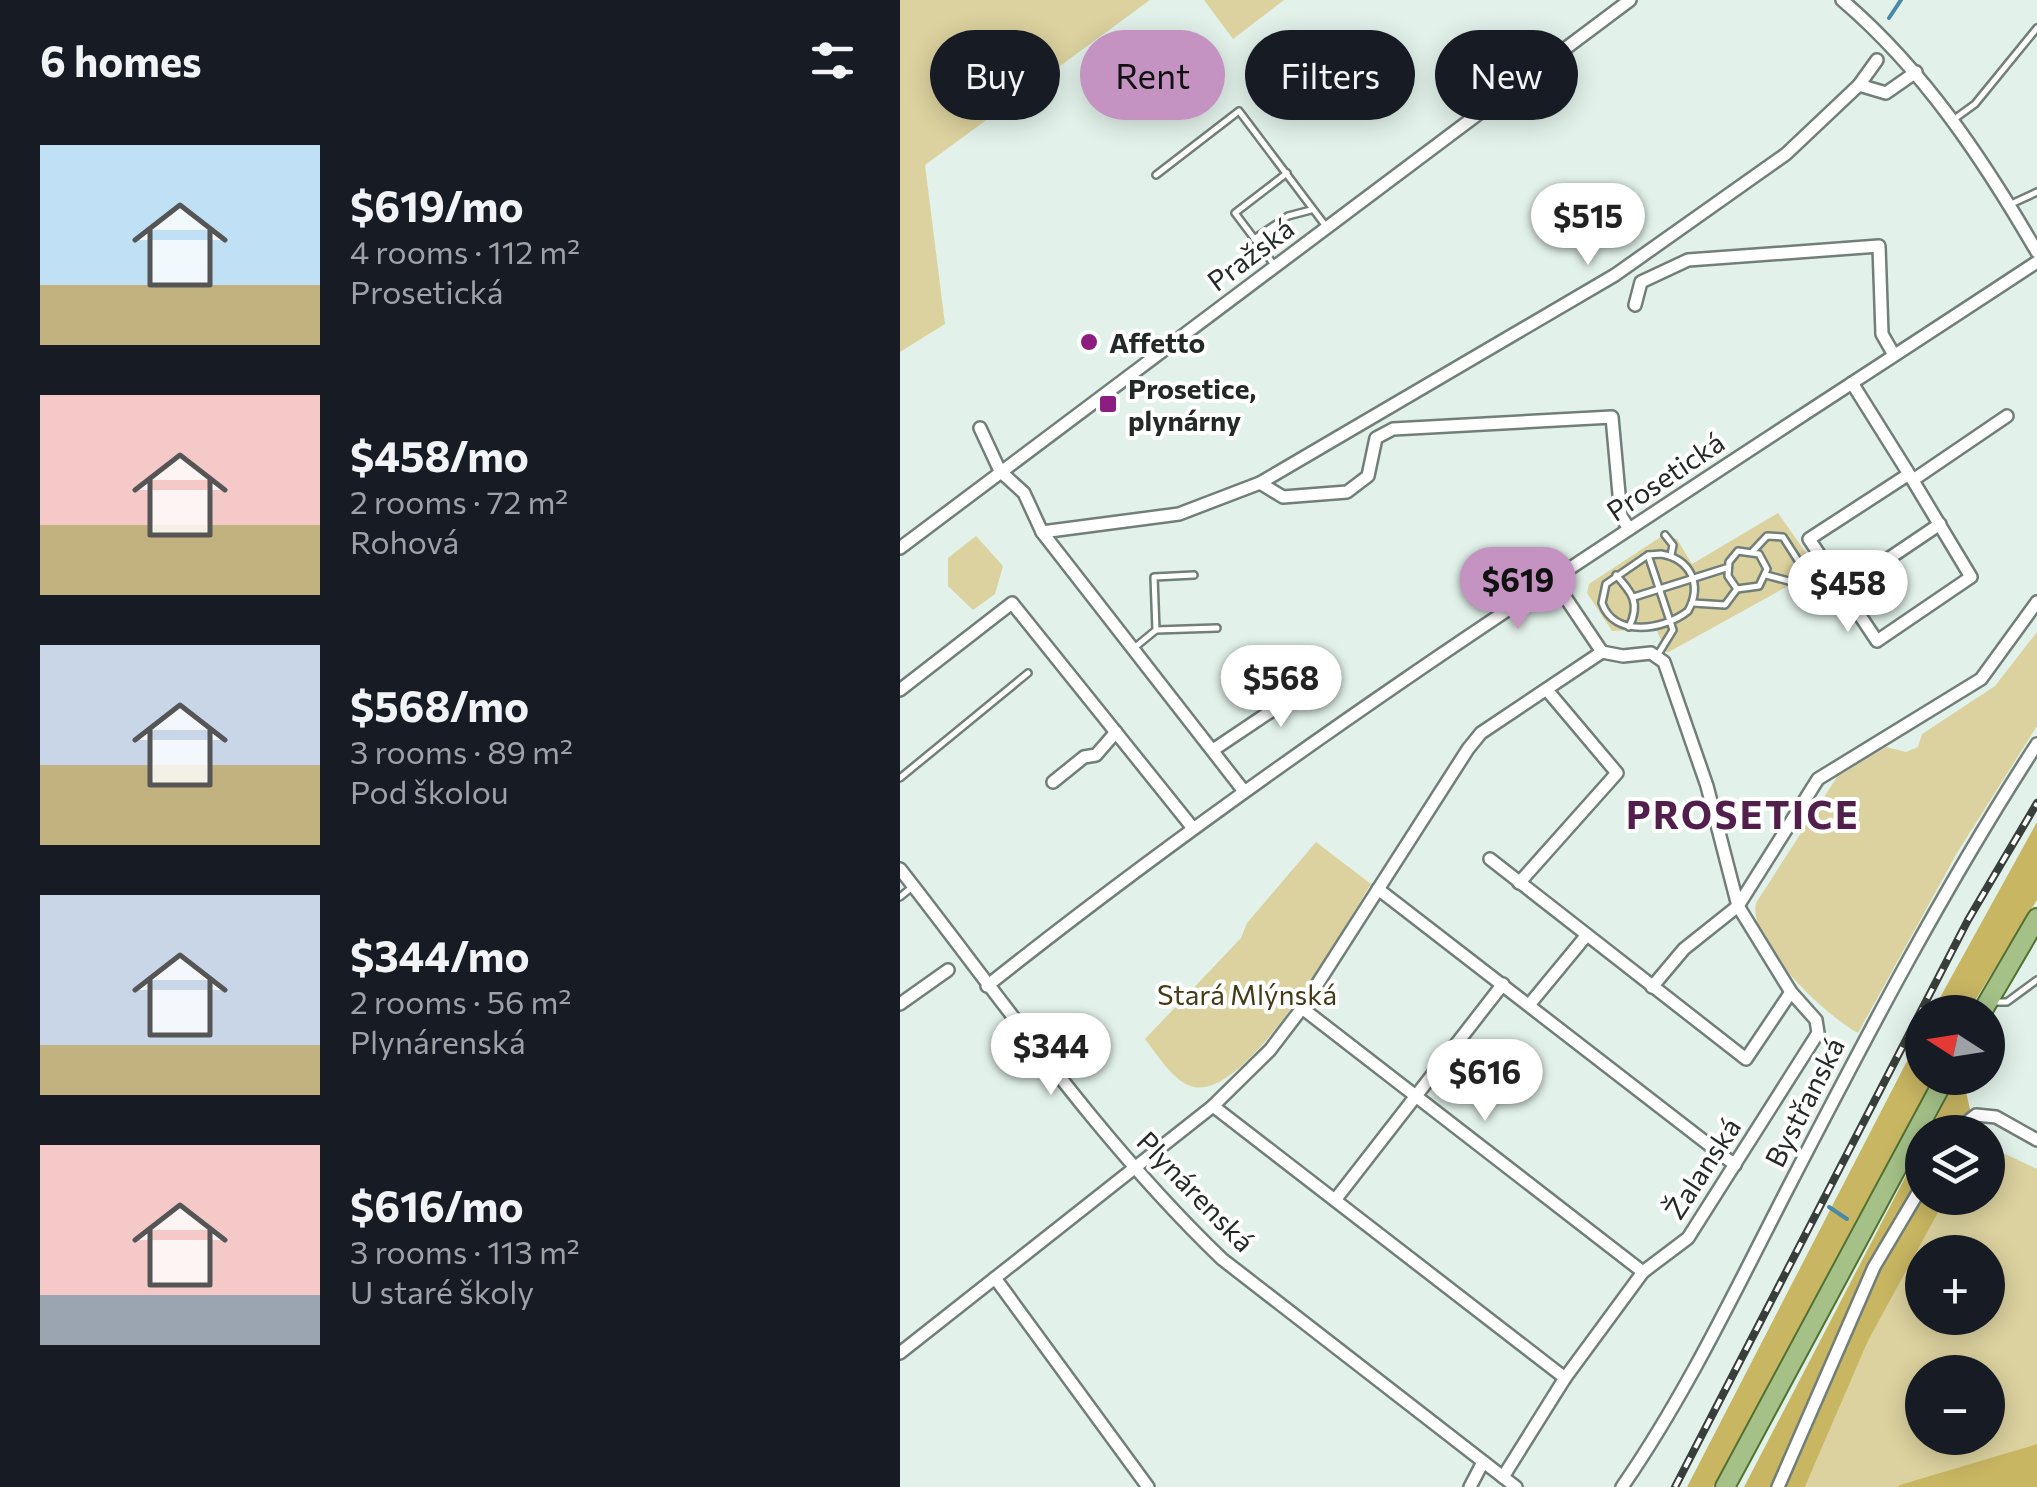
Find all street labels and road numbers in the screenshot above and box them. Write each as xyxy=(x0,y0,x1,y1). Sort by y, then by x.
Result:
street label: Pražská xyxy=(1200,210,1300,298)
street label: Prosetická xyxy=(1600,424,1730,528)
street label: Bystřanská xyxy=(1757,1032,1851,1172)
street label: Žalanská xyxy=(1657,1111,1747,1225)
street label: Plynárenská xyxy=(1130,1124,1262,1258)

